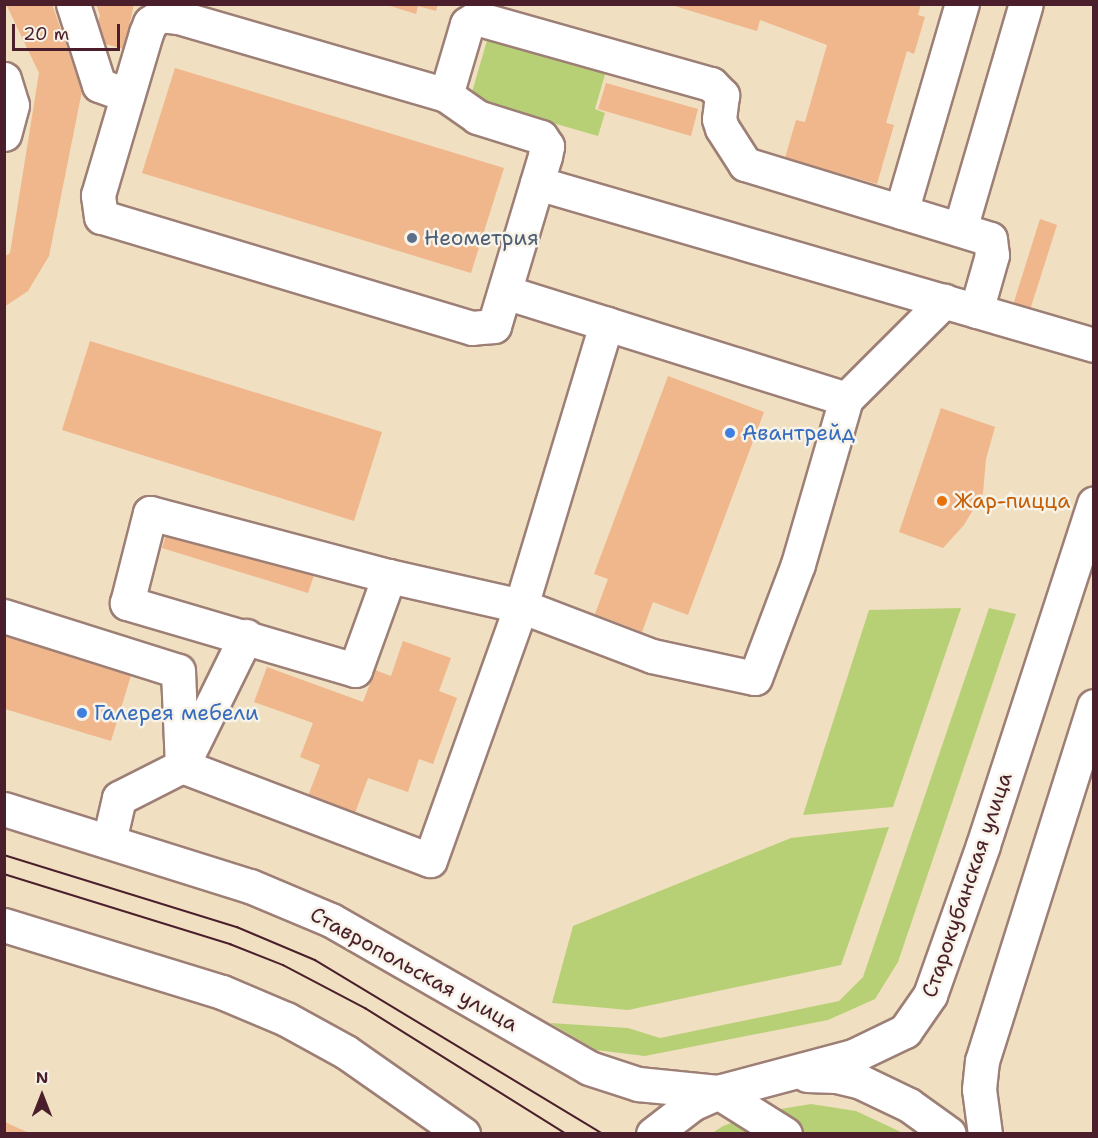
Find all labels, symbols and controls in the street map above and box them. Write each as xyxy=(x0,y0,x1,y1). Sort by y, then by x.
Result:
scale bar xyxy=(15,12,123,50)
text: 20 m xyxy=(23,22,69,46)
place label: Неометрия xyxy=(424,225,539,251)
marker: Неометрия xyxy=(405,231,419,245)
place label: Авантрейд xyxy=(742,420,855,446)
marker: Авантрейд xyxy=(723,426,737,440)
place label: Жар-пицца xyxy=(954,488,1070,514)
marker: Жар-пицца xyxy=(935,494,949,508)
place label: Галерея мебели xyxy=(94,700,259,726)
marker: Галерея мебели xyxy=(75,706,89,720)
street label: Старокубанская улица xyxy=(917,769,1017,1001)
street label: Ставропольская улица xyxy=(306,901,522,1037)
north arrow xyxy=(12,1066,72,1126)
text: N xyxy=(36,1067,48,1088)

